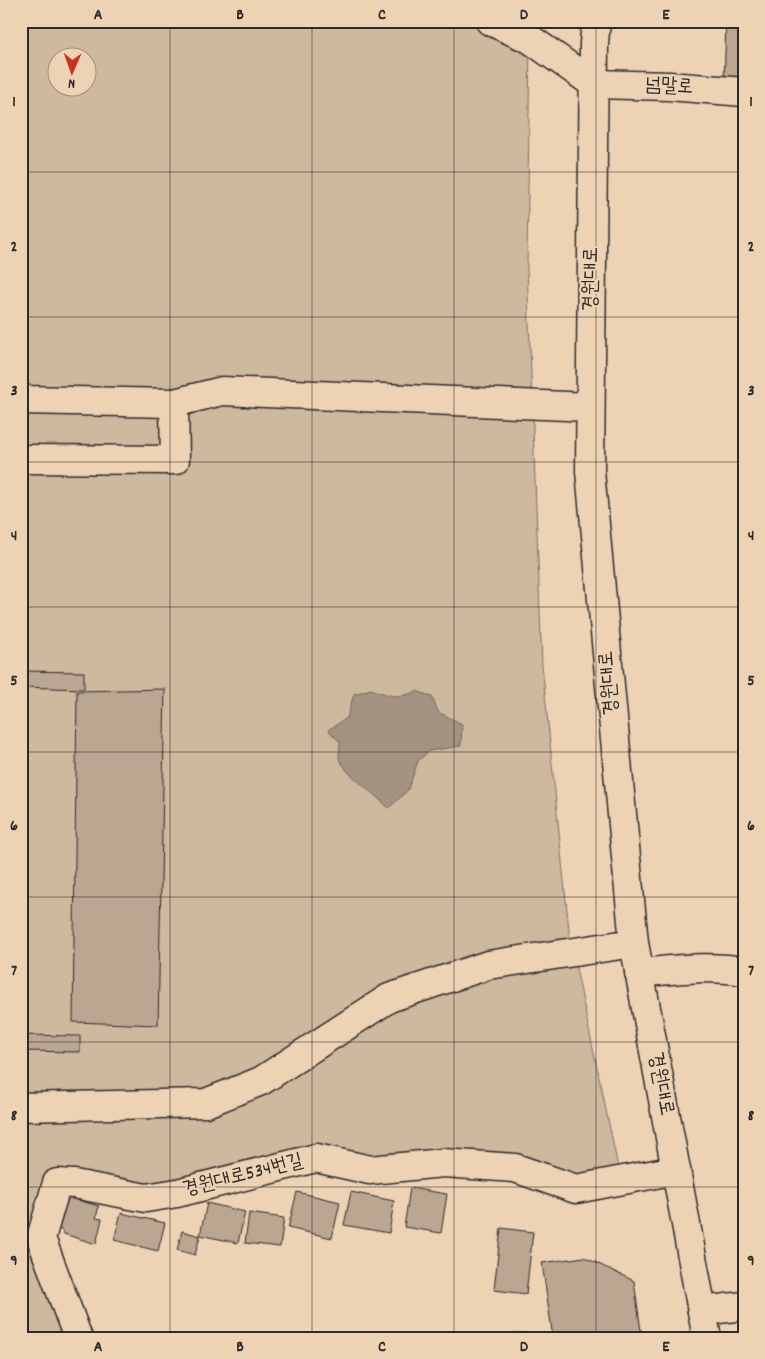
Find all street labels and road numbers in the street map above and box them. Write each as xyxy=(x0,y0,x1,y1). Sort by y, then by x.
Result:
street label: 넘말로 xyxy=(644,72,694,102)
street label: 경원대로 xyxy=(577,247,607,311)
street label: 경원대로 xyxy=(593,650,627,716)
street label: 경원대로 xyxy=(640,1050,680,1118)
street label: 경원대로534번길 xyxy=(180,1148,306,1204)

